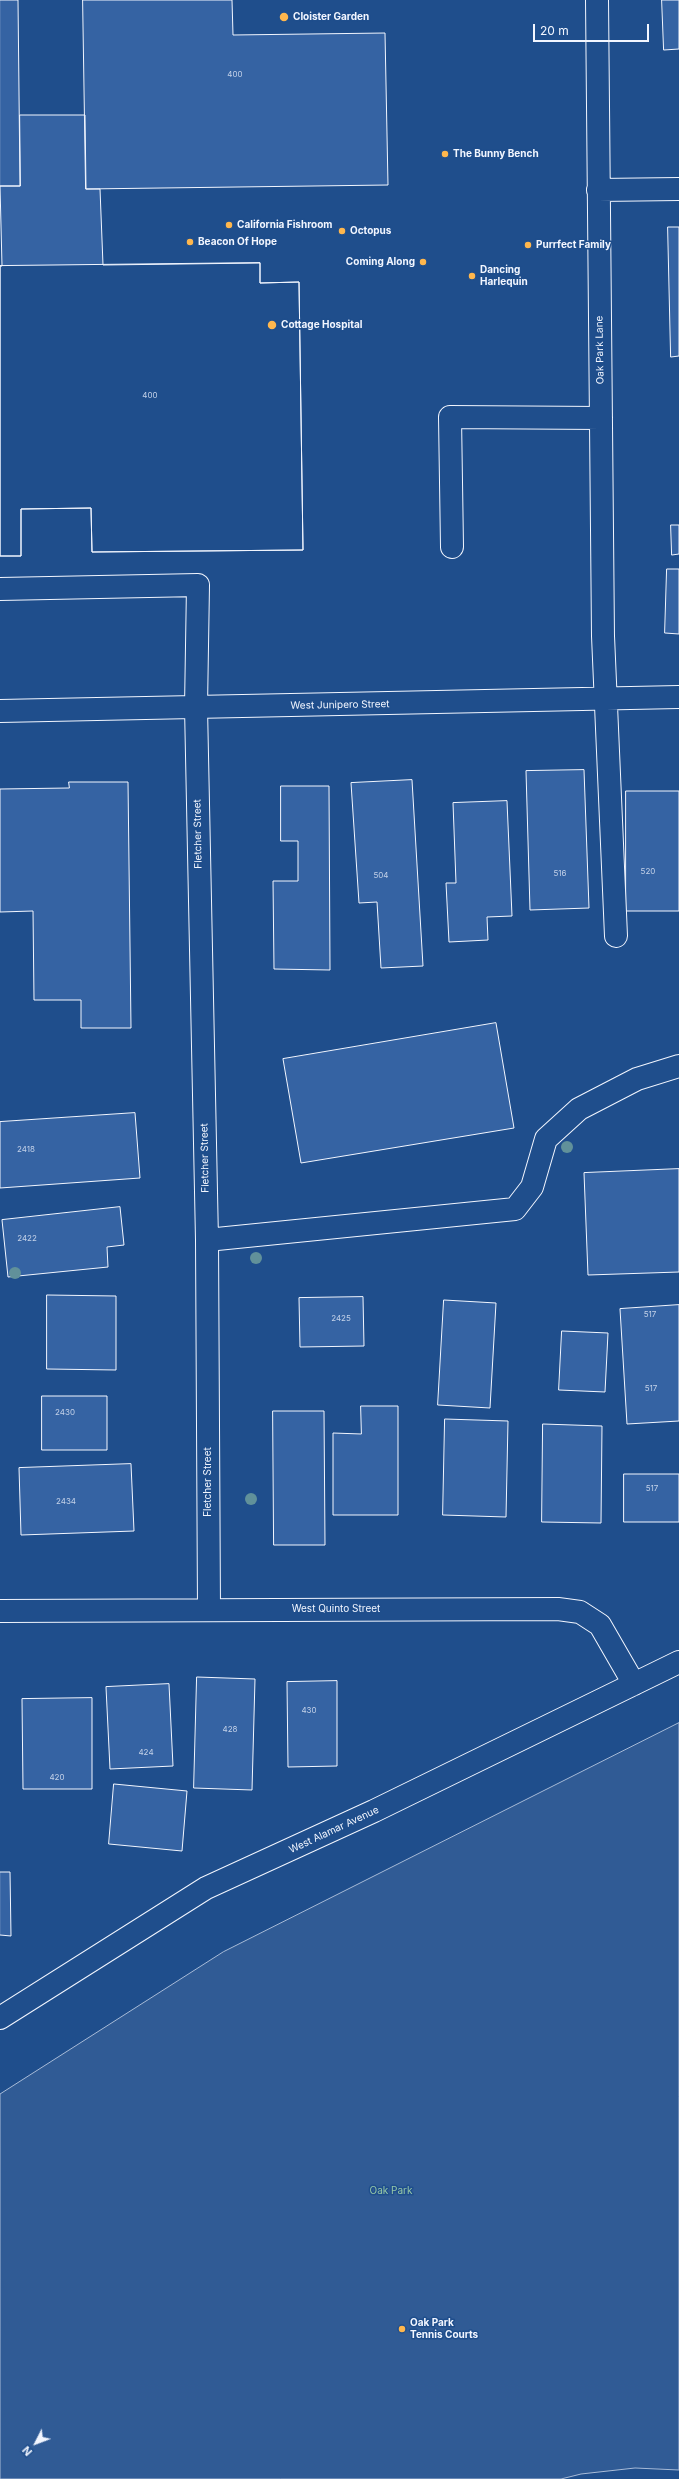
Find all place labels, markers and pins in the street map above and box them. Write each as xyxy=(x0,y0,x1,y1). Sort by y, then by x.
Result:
marker: Cloister Garden xyxy=(278,11,290,23)
place label: Cloister Garden xyxy=(293,11,369,23)
place label: The Bunny Bench xyxy=(453,148,539,160)
marker: The Bunny Bench xyxy=(440,149,450,159)
place label: California Fishroom xyxy=(237,219,332,231)
marker: California Fishroom xyxy=(224,220,234,230)
place label: Octopus xyxy=(350,225,391,237)
marker: Octopus xyxy=(337,226,347,236)
place label: Beacon Of Hope xyxy=(198,236,277,248)
marker: Beacon Of Hope xyxy=(185,237,195,247)
place label: Purrfect Family xyxy=(536,239,611,251)
marker: Purrfect Family xyxy=(523,240,533,250)
place label: Coming Along xyxy=(346,256,415,268)
marker: Coming Along xyxy=(418,257,428,267)
place label: Dancing Harlequin xyxy=(480,264,528,288)
marker: Dancing Harlequin xyxy=(467,271,477,281)
marker: Cottage Hospital xyxy=(266,319,278,331)
place label: Cottage Hospital xyxy=(281,319,362,331)
place label: Oak Park Tennis Courts xyxy=(410,2317,478,2340)
marker: Oak Park Tennis Courts xyxy=(397,2324,407,2334)

